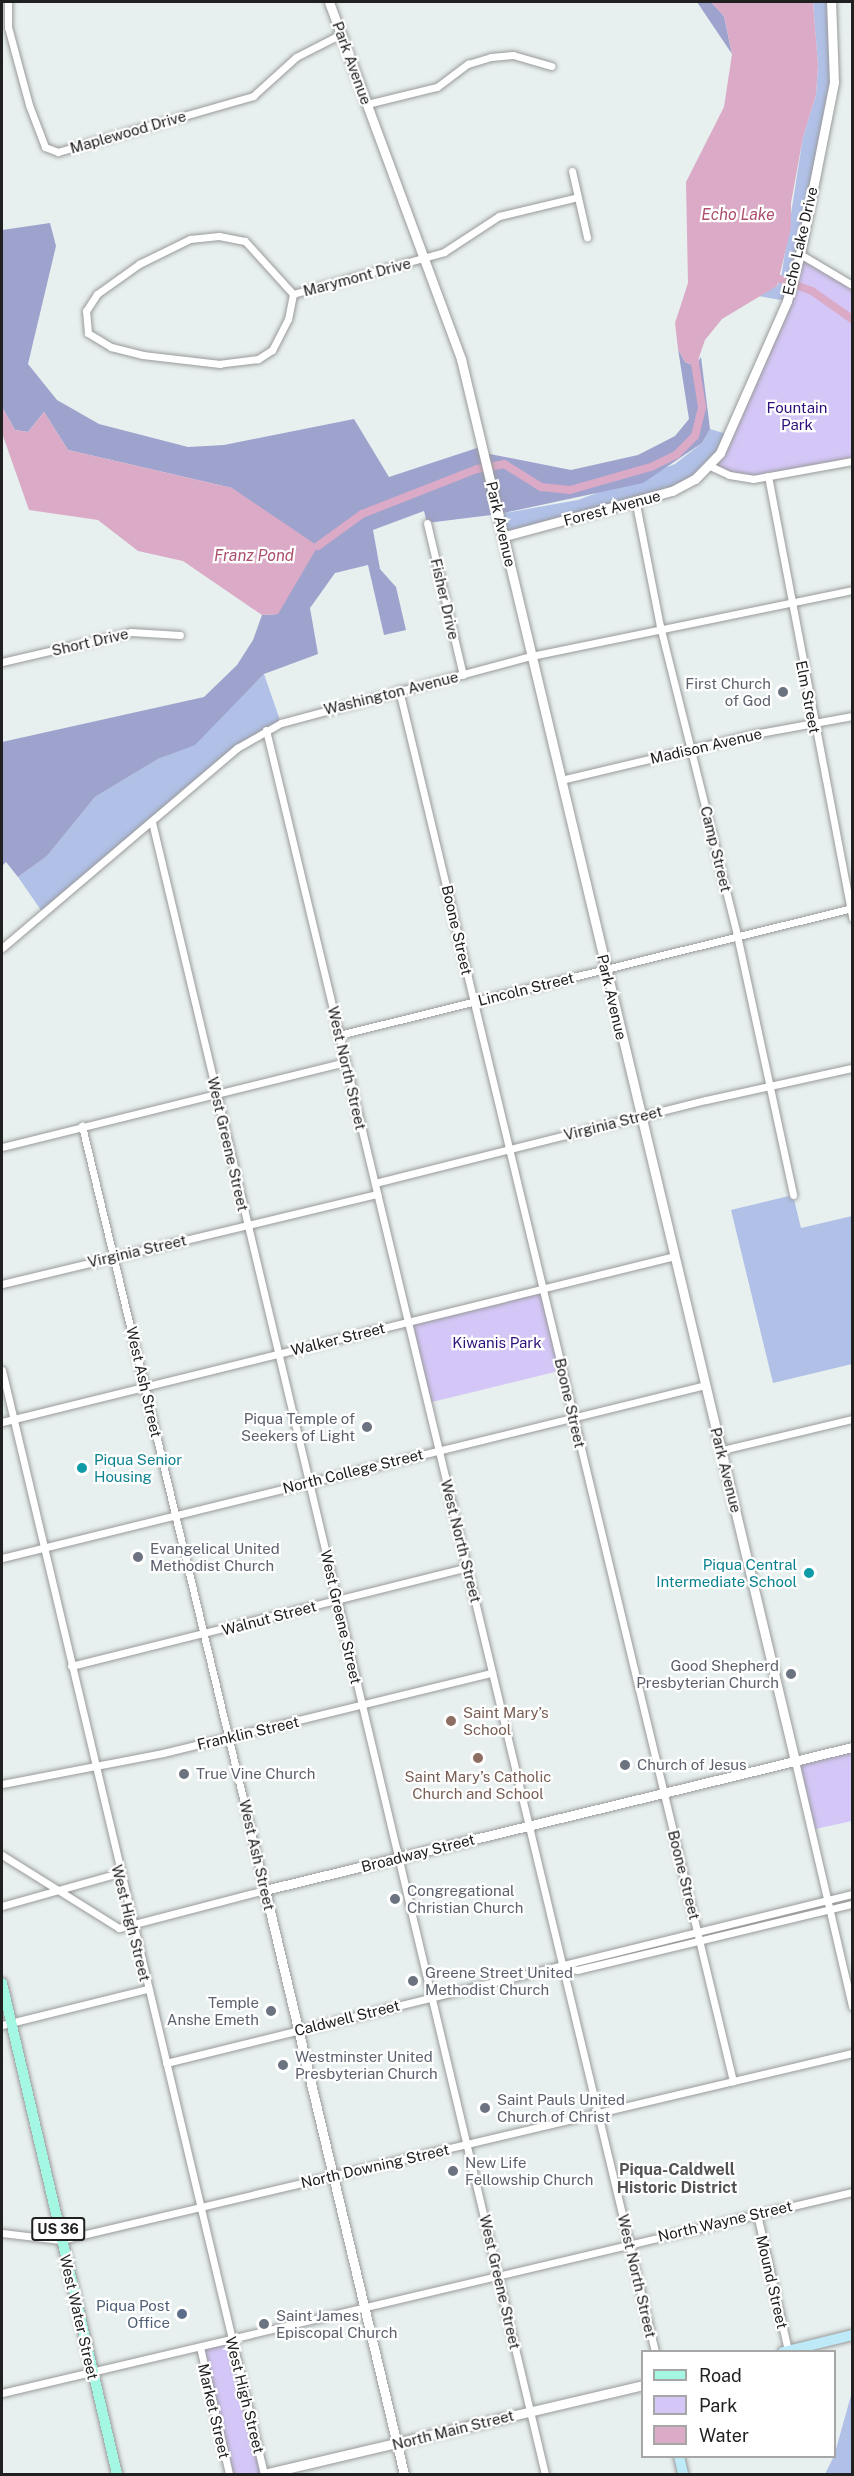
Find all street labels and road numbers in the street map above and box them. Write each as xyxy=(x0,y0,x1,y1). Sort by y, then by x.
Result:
street label: Park Avenue xyxy=(329,19,375,107)
street label: Maplewood Drive xyxy=(68,107,188,157)
street label: Echo Lake Drive xyxy=(779,185,821,297)
street label: Marymont Drive xyxy=(301,254,413,300)
street label: Park Avenue xyxy=(482,480,520,568)
street label: Forest Avenue xyxy=(561,486,663,530)
street label: Fisher Drive xyxy=(427,557,463,641)
street label: Short Drive xyxy=(50,624,130,660)
street label: Elm Street xyxy=(792,659,824,735)
street label: Washington Avenue xyxy=(322,668,460,718)
street label: Madison Avenue xyxy=(648,724,764,768)
street label: Camp Street xyxy=(697,804,735,894)
street label: Boone Street xyxy=(438,883,476,977)
street label: Park Avenue xyxy=(593,953,631,1041)
street label: Lincoln Street xyxy=(476,968,576,1010)
street label: West North Street xyxy=(324,1004,370,1132)
street label: West Greene Street xyxy=(204,1075,252,1213)
street label: Virginia Street xyxy=(562,1102,664,1144)
street label: Virginia Street xyxy=(86,1231,188,1271)
street label: Walker Street xyxy=(289,1319,387,1359)
street label: West Ash Street xyxy=(123,1325,165,1439)
street label: Boone Street xyxy=(551,1356,589,1450)
street label: Park Avenue xyxy=(707,1426,745,1514)
street label: North College Street xyxy=(281,1445,425,1497)
street label: West North Street xyxy=(437,1478,485,1604)
street label: West Greene Street xyxy=(317,1548,365,1686)
street label: Walnut Street xyxy=(220,1597,318,1639)
street label: Franklin Street xyxy=(195,1713,301,1753)
street label: West Ash Street xyxy=(236,1798,278,1912)
street label: Boone Street xyxy=(664,1828,704,1922)
street label: Broadway Street xyxy=(359,1830,477,1876)
street label: West High Street xyxy=(108,1863,154,1983)
street label: Caldwell Street xyxy=(292,1996,402,2040)
street label: North Downing Street xyxy=(299,2140,451,2192)
street label: North Wayne Street xyxy=(656,2197,794,2245)
street label: West North Street xyxy=(614,2212,660,2340)
street label: West Greene Street xyxy=(476,2213,524,2351)
road number: US 36 xyxy=(31,2218,85,2240)
street label: Mound Street xyxy=(752,2233,792,2331)
street label: West Water Street xyxy=(56,2253,102,2381)
street label: West High Street xyxy=(222,2335,268,2455)
street label: Market Street xyxy=(194,2362,234,2460)
street label: North Main Street xyxy=(390,2406,516,2454)

